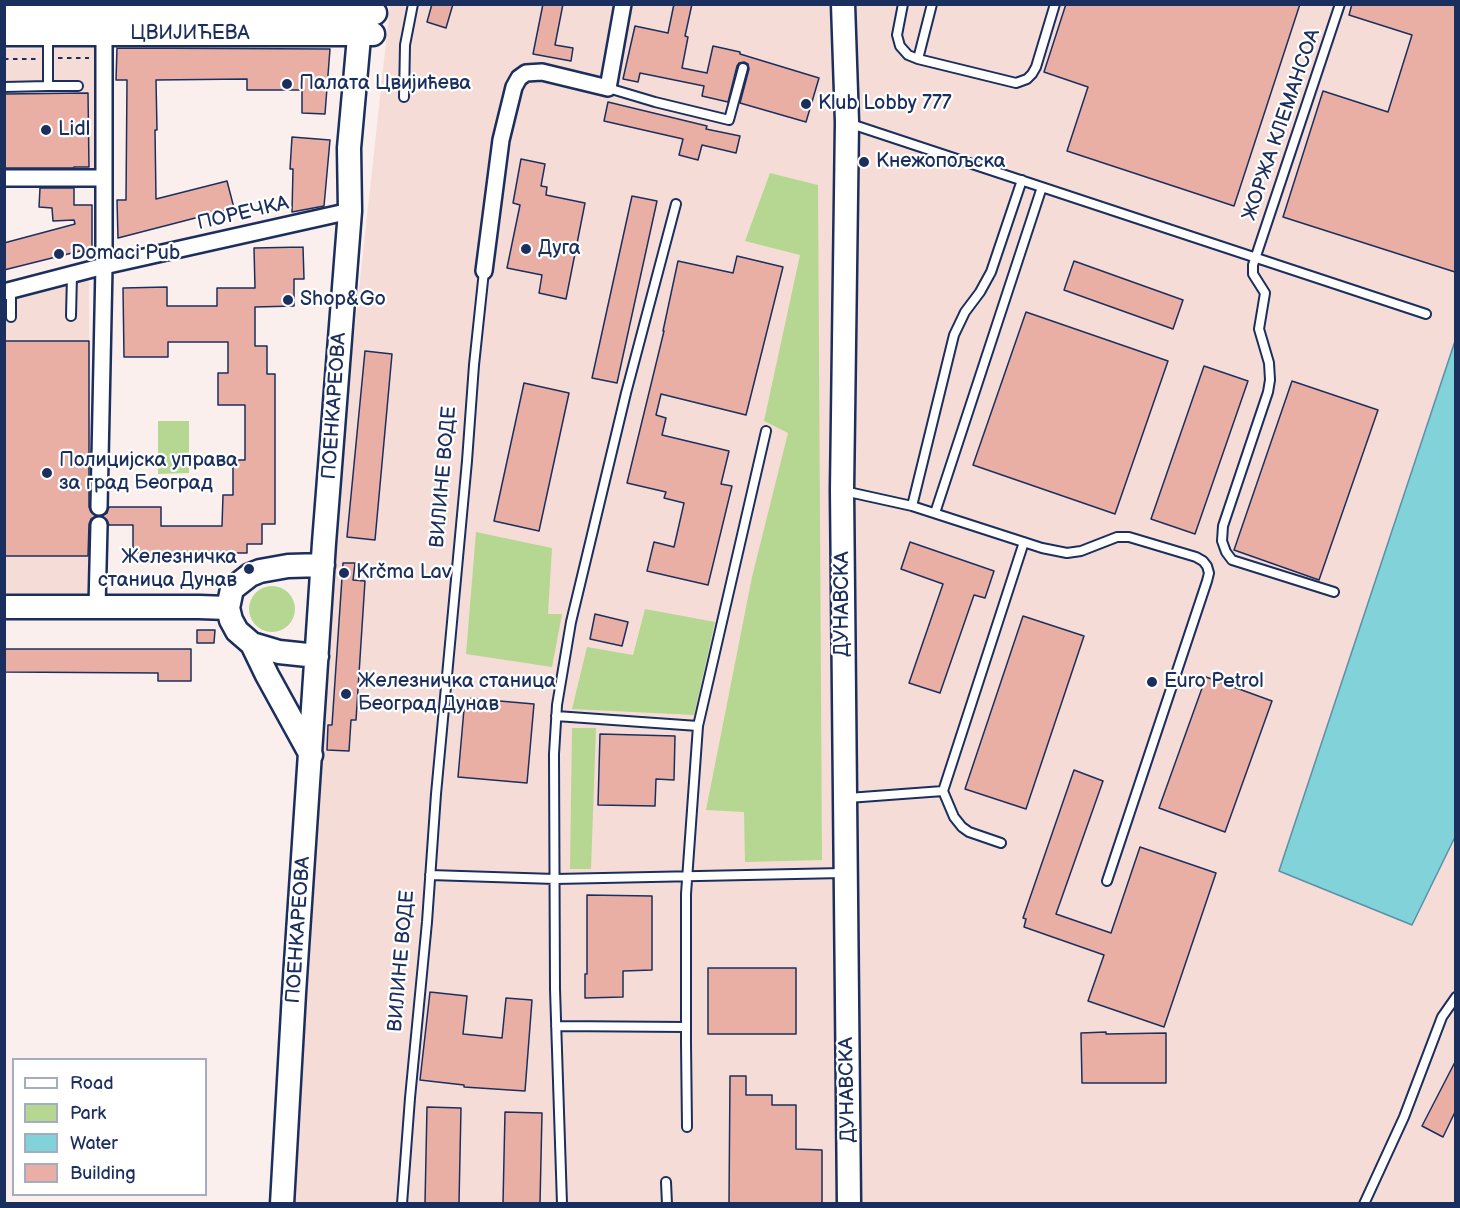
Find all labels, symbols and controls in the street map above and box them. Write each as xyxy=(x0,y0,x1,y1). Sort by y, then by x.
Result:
street label: ЦВИЈИЋЕВА xyxy=(130,22,250,46)
street label: ЖОРЖА КЛЕМАНСОА xyxy=(1238,26,1326,224)
place label: Палата Цвијићева xyxy=(299,72,471,96)
marker: Палата Цвијићева xyxy=(280,77,294,91)
place label: Klub Lobby 777 xyxy=(818,92,952,116)
marker: Klub Lobby 777 xyxy=(799,97,813,111)
place label: Lidl xyxy=(58,118,90,142)
marker: Lidl xyxy=(39,123,53,137)
place label: Кнежопољска xyxy=(876,150,1006,174)
marker: Кнежопољска xyxy=(857,155,871,169)
street label: ПОРЕЧКА xyxy=(195,192,291,236)
place label: Дуга xyxy=(538,237,581,261)
place label: Domaci Pub xyxy=(71,242,180,266)
marker: Дуга xyxy=(519,242,533,256)
marker: Domaci Pub xyxy=(52,247,66,261)
place label: Shop&Go xyxy=(300,288,386,312)
marker: Shop&Go xyxy=(281,293,295,307)
street label: ПОЕНКАРЕОВА xyxy=(318,332,352,480)
street label: ВИЛИНЕ ВОДЕ xyxy=(426,405,462,549)
place label: Полицијска управа за град Београд xyxy=(59,449,238,496)
marker: Полицијска управа за град Београд xyxy=(40,466,54,480)
place label: Железничка станица Дунав xyxy=(98,546,237,593)
street label: ДУНАВСКА xyxy=(831,551,855,657)
place label: Krčma Lav xyxy=(356,561,452,585)
marker: Железничка станица Дунав xyxy=(242,562,256,576)
marker: Krčma Lav xyxy=(337,566,351,580)
place label: Железничка станица Београд Дунав xyxy=(358,670,556,717)
place label: Euro Petrol xyxy=(1164,670,1264,694)
marker: Euro Petrol xyxy=(1145,675,1159,689)
marker: Железничка станица Београд Дунав xyxy=(339,687,353,701)
street label: ПОЕНКАРЕОВА xyxy=(282,856,316,1004)
street label: ВИЛИНЕ ВОДЕ xyxy=(384,889,420,1033)
street label: ДУНАВСКА xyxy=(835,1037,861,1143)
legend xyxy=(12,1058,207,1196)
text: Road xyxy=(70,1073,114,1094)
text: Park xyxy=(70,1103,106,1124)
text: Water xyxy=(70,1133,118,1154)
text: Building xyxy=(70,1163,136,1184)

